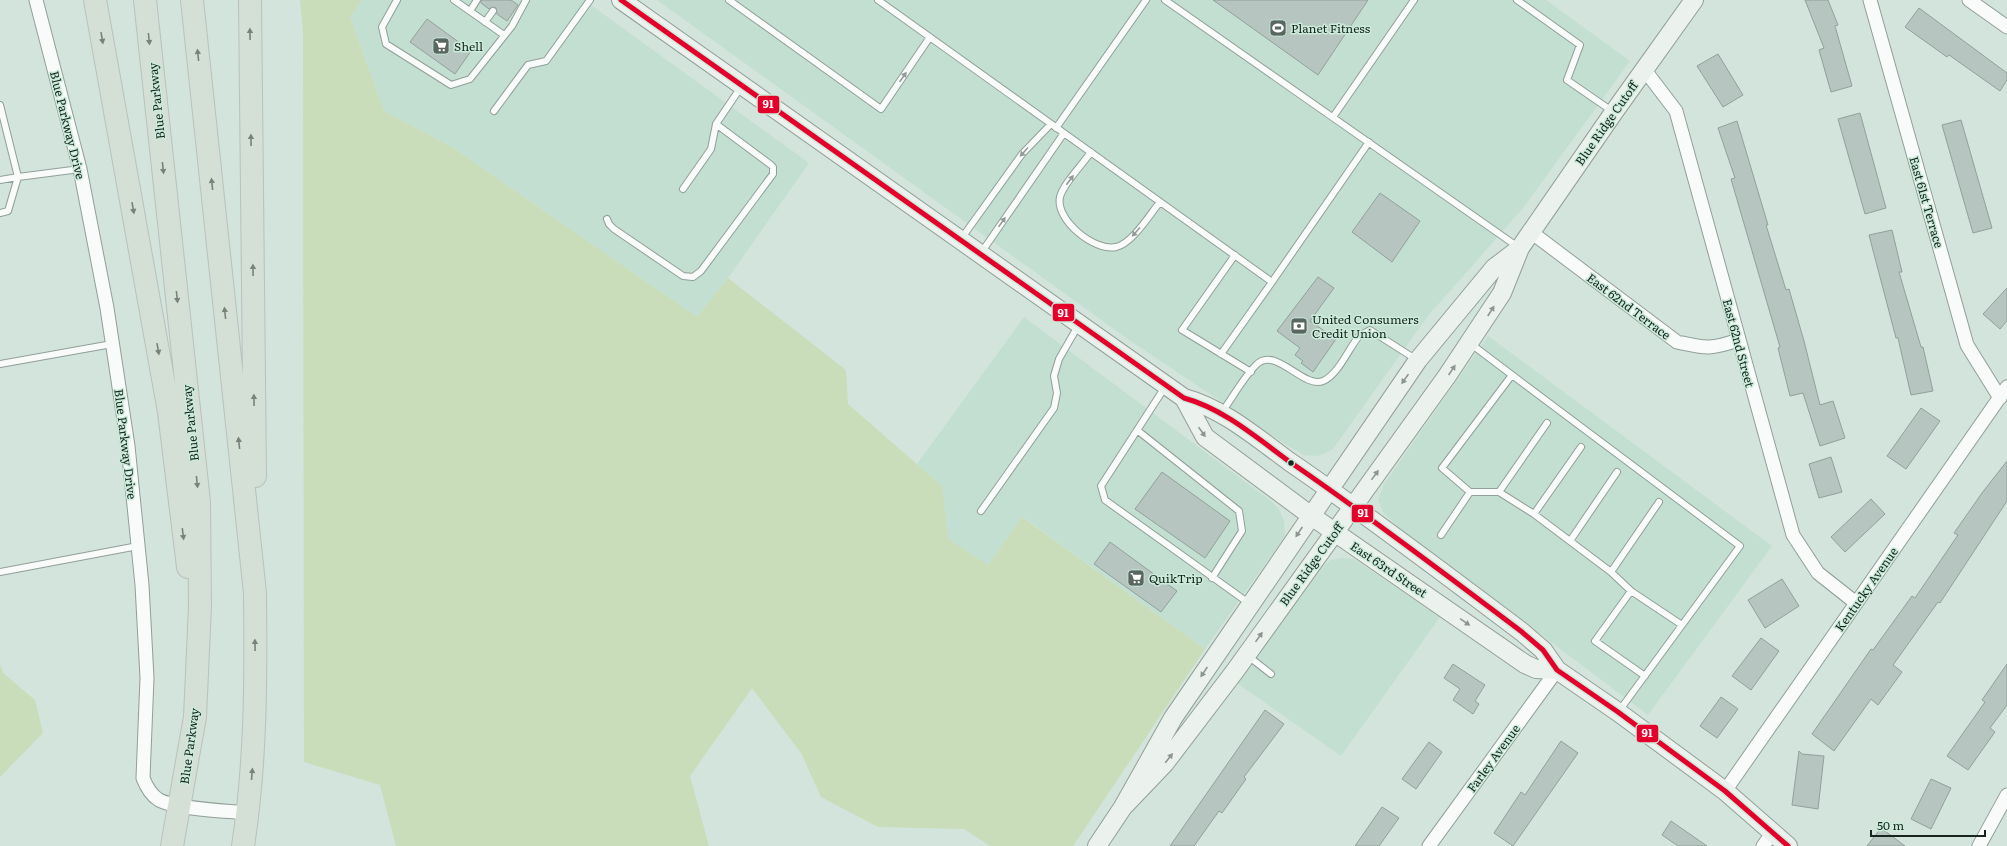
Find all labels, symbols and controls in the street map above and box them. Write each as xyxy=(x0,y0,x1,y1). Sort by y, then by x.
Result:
sports icon: Planet Fitness xyxy=(1268,18,1288,38)
place label: Planet Fitness xyxy=(1291,19,1371,37)
one-way arrow xyxy=(247,27,253,40)
one-way arrow xyxy=(99,32,105,44)
one-way arrow xyxy=(146,33,152,45)
supermarket icon: Shell xyxy=(431,36,451,56)
place label: Shell xyxy=(454,37,483,55)
one-way arrow xyxy=(195,49,201,61)
street label: Blue Parkway xyxy=(143,62,169,140)
street label: Blue Parkway Drive xyxy=(46,69,90,181)
one-way arrow xyxy=(899,72,907,82)
street label: Blue Ridge Cutoff xyxy=(1570,76,1643,169)
line badge: 91 xyxy=(757,95,780,114)
text: 91 xyxy=(763,95,774,111)
one-way arrow xyxy=(248,133,254,146)
one-way arrow xyxy=(1020,147,1029,157)
street label: East 61st Terrace xyxy=(1905,154,1949,250)
one-way arrow xyxy=(160,162,166,174)
one-way arrow xyxy=(1066,175,1074,186)
one-way arrow xyxy=(208,178,215,190)
one-way arrow xyxy=(130,202,136,214)
one-way arrow xyxy=(998,217,1006,227)
one-way arrow xyxy=(1131,227,1140,238)
one-way arrow xyxy=(250,263,256,276)
street label: East 62nd Terrace xyxy=(1583,269,1675,343)
one-way arrow xyxy=(174,291,180,303)
street label: East 62nd Street xyxy=(1719,297,1760,389)
line badge: 91 xyxy=(1052,303,1075,322)
text: 91 xyxy=(1058,304,1069,320)
one-way arrow xyxy=(1487,306,1495,316)
one-way arrow xyxy=(222,307,228,319)
place label: United Consumers Credit Union xyxy=(1312,310,1419,342)
bank icon: United Consumers Credit Union xyxy=(1289,316,1309,336)
one-way arrow xyxy=(155,343,161,355)
one-way arrow xyxy=(1448,365,1456,375)
one-way arrow xyxy=(1401,374,1409,384)
street label: Blue Parkway xyxy=(177,384,203,462)
street label: Blue Parkway Drive xyxy=(110,388,142,500)
one-way arrow xyxy=(251,393,257,406)
one-way arrow xyxy=(1198,427,1206,438)
one-way arrow xyxy=(235,437,242,449)
unlabelled marker xyxy=(1286,458,1296,468)
one-way arrow xyxy=(1371,470,1379,480)
one-way arrow xyxy=(193,476,200,488)
line badge: 91 xyxy=(1351,504,1374,523)
text: 91 xyxy=(1358,504,1369,520)
street label: Blue Ridge Cutoff xyxy=(1275,518,1348,609)
one-way arrow xyxy=(1295,527,1303,538)
one-way arrow xyxy=(180,528,187,540)
street label: East 63rd Street xyxy=(1347,537,1431,601)
street label: Kentucky Avenue xyxy=(1830,543,1902,635)
supermarket icon: QuikTrip xyxy=(1126,568,1146,588)
place label: QuikTrip xyxy=(1149,569,1203,587)
one-way arrow xyxy=(1460,618,1470,626)
one-way arrow xyxy=(1255,632,1263,642)
one-way arrow xyxy=(252,639,259,651)
one-way arrow xyxy=(1200,666,1207,678)
street label: Blue Parkway xyxy=(175,707,203,785)
street label: Farley Avenue xyxy=(1462,720,1524,796)
line badge: 91 xyxy=(1636,724,1659,743)
text: 91 xyxy=(1642,724,1653,740)
one-way arrow xyxy=(1165,753,1173,764)
one-way arrow xyxy=(248,768,255,780)
scale bar xyxy=(1871,812,1985,838)
text: 50 m xyxy=(1877,816,1904,834)

